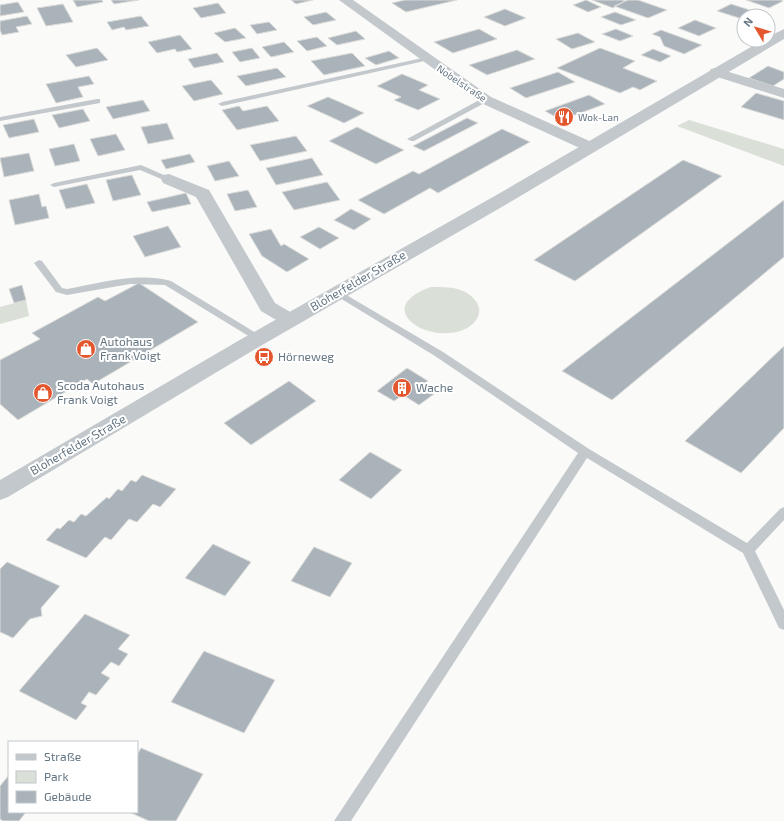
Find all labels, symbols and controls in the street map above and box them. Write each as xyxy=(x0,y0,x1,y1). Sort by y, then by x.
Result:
north arrow xyxy=(736,8,776,48)
text: N xyxy=(740,14,755,29)
street label: Nobelstraße xyxy=(435,62,489,104)
restaurant icon: Wok-Lan xyxy=(553,106,575,128)
place label: Wok-Lan xyxy=(578,111,619,123)
street label: Bloherfelder Straße xyxy=(307,247,408,313)
place label: Autohaus Frank Voigt xyxy=(100,334,161,362)
shop icon: Autohaus Frank Voigt xyxy=(75,338,97,360)
bus stop icon: Hörneweg xyxy=(253,346,275,368)
place label: Hörneweg xyxy=(278,349,334,363)
building icon: Wache xyxy=(391,377,413,399)
place label: Scoda Autohaus Frank Voigt xyxy=(57,378,144,406)
place label: Wache xyxy=(416,380,453,394)
shop icon: Scoda Autohaus Frank Voigt xyxy=(32,382,54,404)
street label: Bloherfelder Straße xyxy=(27,411,128,477)
legend xyxy=(8,741,138,813)
text: Straße xyxy=(44,749,81,763)
text: Park xyxy=(44,769,69,783)
text: Gebäude xyxy=(44,789,92,803)

